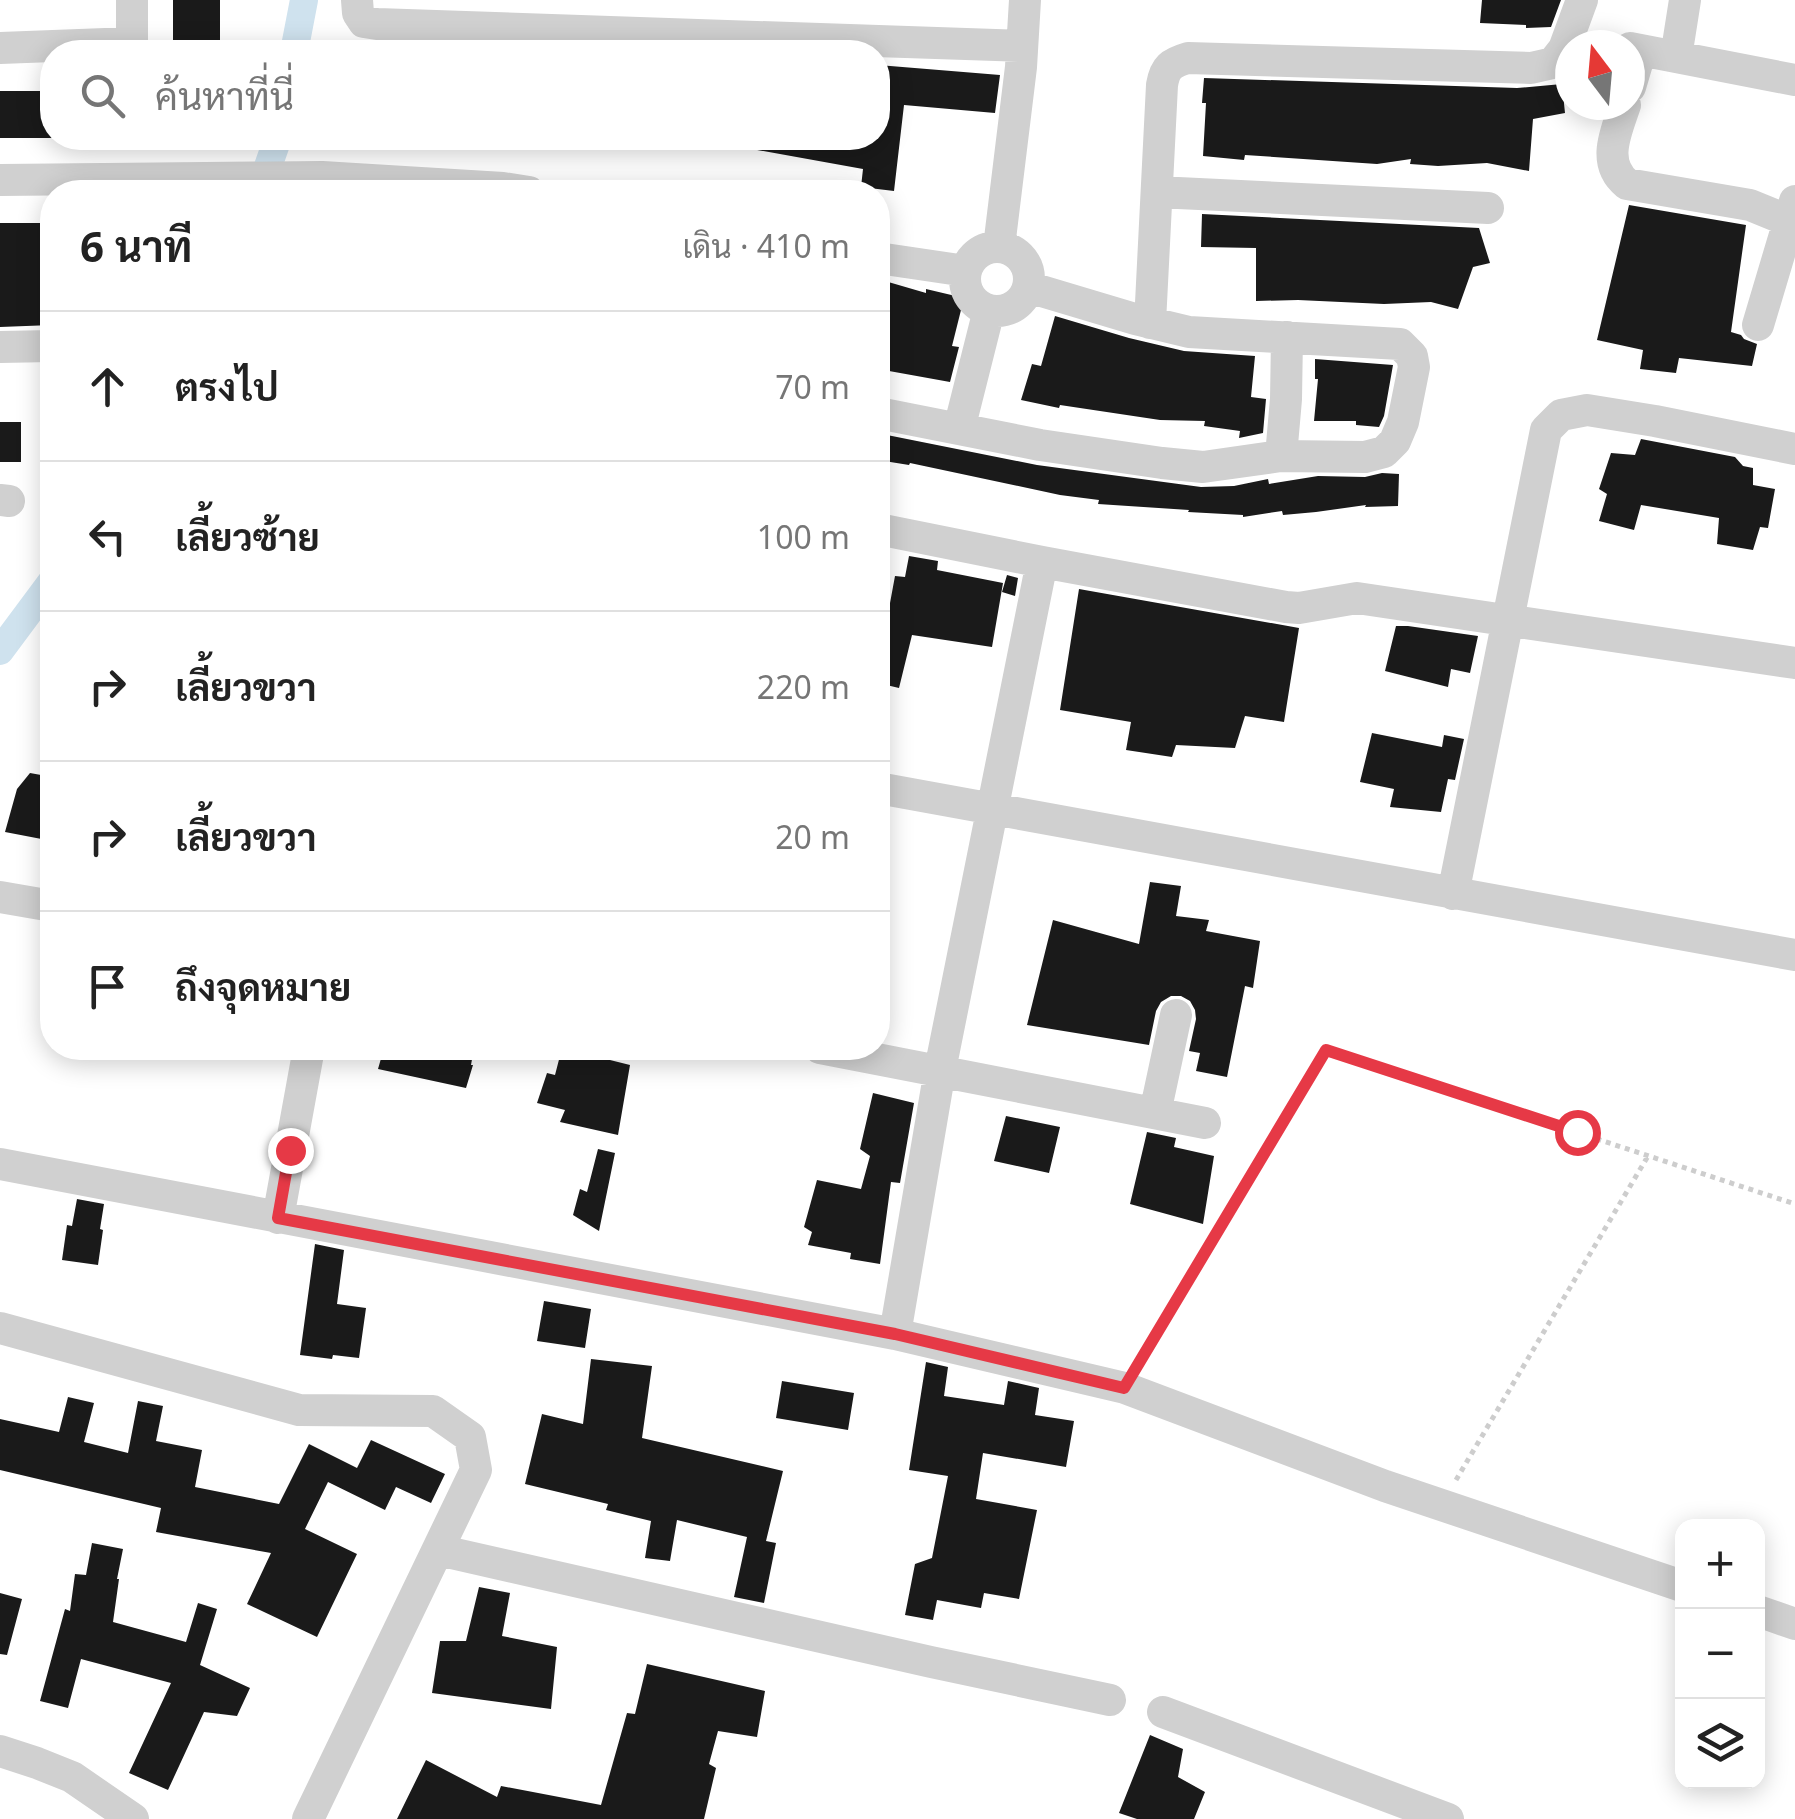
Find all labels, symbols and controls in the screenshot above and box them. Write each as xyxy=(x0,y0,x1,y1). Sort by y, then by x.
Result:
north arrow xyxy=(1555,30,1645,120)
search box xyxy=(40,40,890,150)
icon: search xyxy=(75,68,130,123)
text: ค้นหาที่นี่ xyxy=(155,69,294,121)
text: 6 นาที xyxy=(80,217,192,274)
text: เดิน · 410 m xyxy=(682,224,850,267)
icon: ahead xyxy=(80,359,135,414)
text: ตรงไป xyxy=(175,360,279,412)
text: 70 m xyxy=(775,365,850,408)
icon: left xyxy=(80,509,135,564)
text: เลี้ยวซ้าย xyxy=(175,510,320,562)
text: 100 m xyxy=(757,515,850,558)
icon: right xyxy=(80,659,135,714)
text: เลี้ยวขวา xyxy=(175,660,317,712)
text: 220 m xyxy=(757,665,850,708)
icon: right xyxy=(80,809,135,864)
text: เลี้ยวขวา xyxy=(175,810,317,862)
text: 20 m xyxy=(775,815,850,858)
icon: arrive xyxy=(80,959,135,1014)
text: ถึงจุดหมาย xyxy=(175,960,351,1012)
route start xyxy=(1555,1110,1601,1156)
route end xyxy=(268,1128,314,1174)
map controls xyxy=(1675,1519,1765,1789)
button: + xyxy=(1675,1519,1765,1609)
button: − xyxy=(1675,1609,1765,1699)
button: layers xyxy=(1675,1699,1765,1789)

